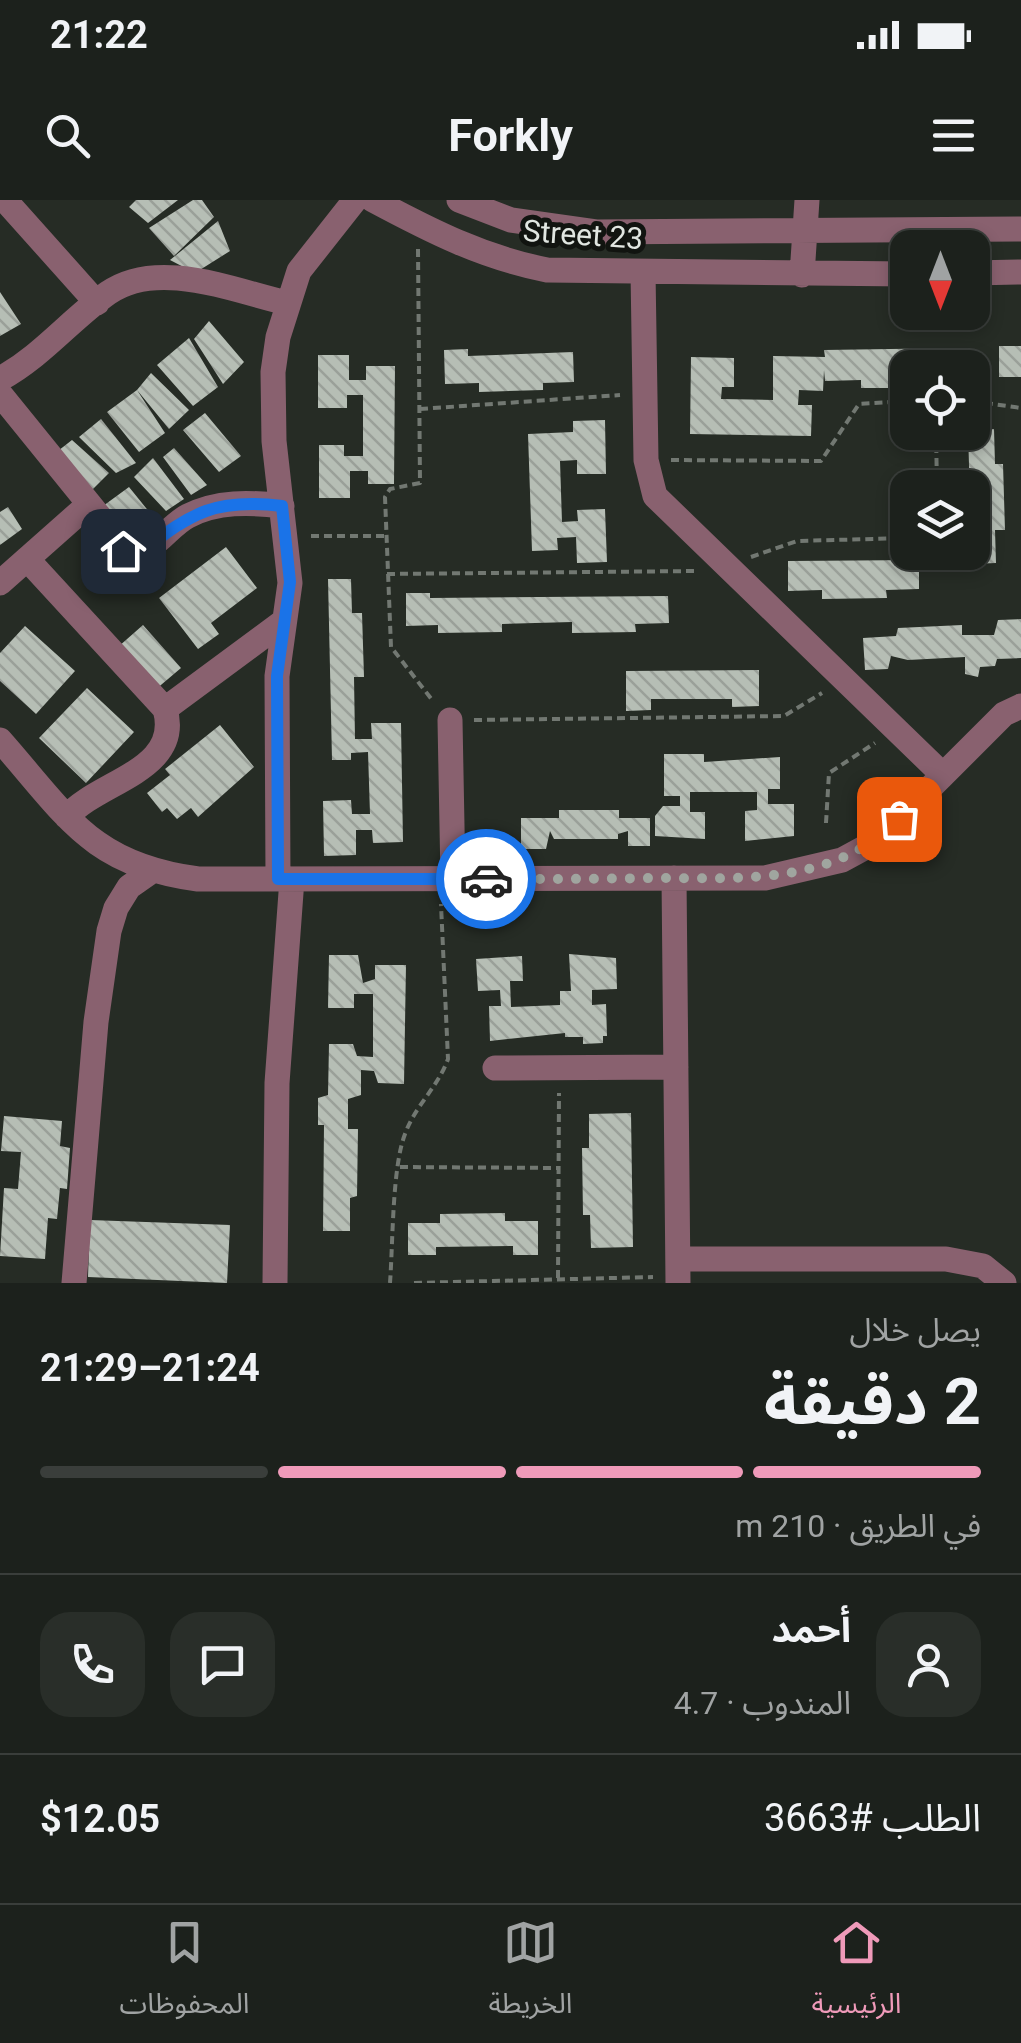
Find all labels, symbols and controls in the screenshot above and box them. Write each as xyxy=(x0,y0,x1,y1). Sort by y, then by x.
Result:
text: 21:22 xyxy=(50,13,148,57)
icon: search xyxy=(40,108,95,163)
icon: menu xyxy=(926,108,981,163)
text: Forkly xyxy=(448,109,573,162)
street label: Street 23 xyxy=(522,213,644,256)
north arrow xyxy=(890,230,990,330)
map controls xyxy=(890,230,990,570)
button: locate xyxy=(890,350,990,450)
button: layers xyxy=(890,470,990,570)
pin xyxy=(81,509,166,594)
icon: home xyxy=(96,524,151,579)
pin xyxy=(857,777,942,862)
icon: bag xyxy=(872,792,927,847)
courier xyxy=(436,829,536,929)
icon: car xyxy=(459,852,514,907)
text: يصل خلال xyxy=(850,1311,981,1349)
text: 21:24–21:29 xyxy=(40,1346,260,1390)
text: 2 دقيقة xyxy=(764,1364,981,1440)
text: في الطريق · 210 m xyxy=(735,1507,981,1545)
text: أحمد xyxy=(771,1607,851,1651)
button: phone xyxy=(40,1612,145,1717)
button: chat xyxy=(170,1612,275,1717)
button: person xyxy=(876,1612,981,1717)
text: المندوب · 4.7 xyxy=(674,1684,851,1722)
text: الطلب #3663 xyxy=(764,1796,981,1840)
text: $12.05 xyxy=(40,1797,160,1841)
tab: المحفوظات xyxy=(120,1915,250,2034)
tab: الخريطة xyxy=(489,1915,572,2034)
tab: الرئيسية xyxy=(811,1915,901,2034)

